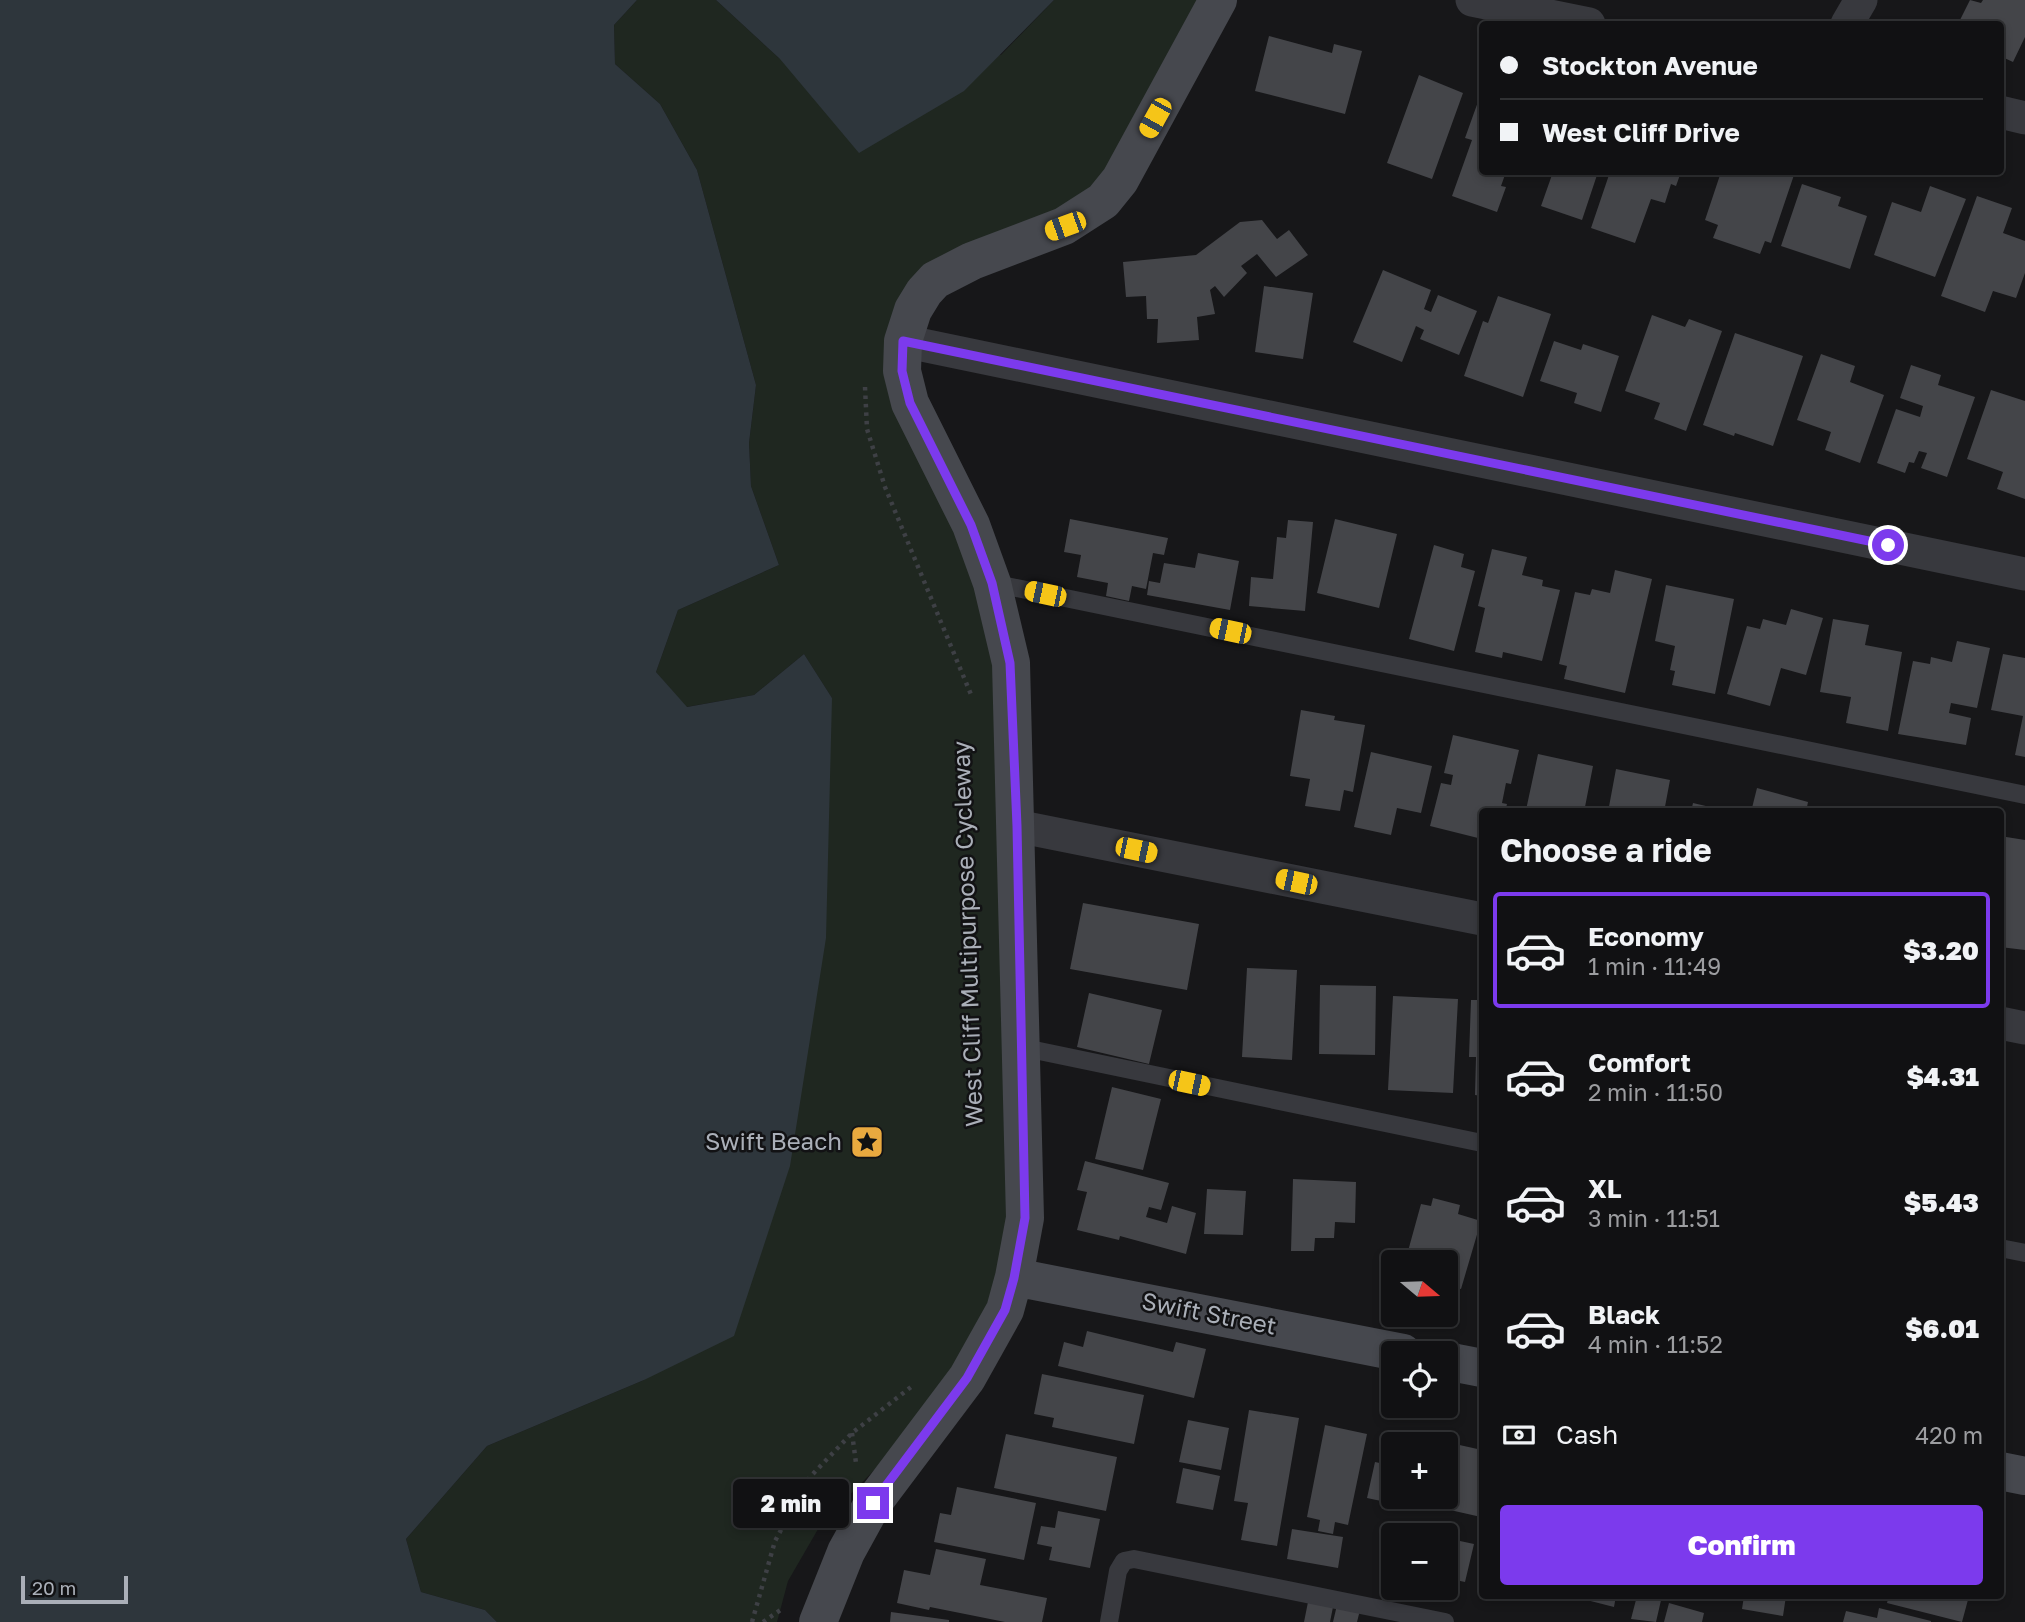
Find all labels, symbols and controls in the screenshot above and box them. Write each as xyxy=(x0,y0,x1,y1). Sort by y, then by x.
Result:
text: Stockton Avenue xyxy=(1542,50,1758,81)
car xyxy=(1136,95,1175,141)
text: West Cliff Drive xyxy=(1542,117,1740,148)
car xyxy=(1042,209,1089,243)
route start xyxy=(1872,529,1904,561)
car xyxy=(1023,579,1068,609)
car xyxy=(1208,616,1253,646)
street label: West Cliff Multipurpose Cycleway xyxy=(945,741,988,1128)
text: Choose a ride xyxy=(1500,831,1712,869)
car xyxy=(1114,835,1159,865)
car xyxy=(1274,867,1319,897)
icon: car xyxy=(1504,919,1567,982)
text: Economy xyxy=(1588,921,1704,952)
text: $3.20 xyxy=(1903,935,1979,966)
text: 1 min · 11:49 xyxy=(1588,952,1721,980)
icon: car xyxy=(1504,1045,1567,1108)
text: Comfort xyxy=(1588,1047,1691,1078)
text: $4.31 xyxy=(1906,1061,1979,1092)
car xyxy=(1167,1068,1212,1098)
text: 2 min · 11:50 xyxy=(1588,1078,1723,1106)
place icon: Swift Beach xyxy=(848,1123,886,1161)
place label: Swift Beach xyxy=(705,1126,842,1155)
icon: car xyxy=(1504,1171,1567,1234)
text: XL xyxy=(1588,1173,1622,1204)
text: $5.43 xyxy=(1904,1187,1979,1218)
text: 3 min · 11:51 xyxy=(1588,1204,1720,1232)
north arrow xyxy=(1381,1250,1458,1326)
map controls xyxy=(1381,1250,1458,1600)
street label: Swift Street xyxy=(1139,1285,1279,1340)
icon: car xyxy=(1504,1297,1567,1360)
text: Black xyxy=(1588,1299,1660,1330)
text: $6.01 xyxy=(1905,1313,1979,1344)
text: 4 min · 11:52 xyxy=(1588,1330,1723,1358)
button: locate xyxy=(1381,1341,1458,1418)
icon: cash xyxy=(1500,1416,1538,1454)
text: Cash xyxy=(1556,1419,1618,1450)
text: 420 m xyxy=(1915,1421,1983,1449)
button: + xyxy=(1381,1432,1458,1509)
callout: 2 min xyxy=(733,1478,848,1528)
route end xyxy=(857,1487,889,1519)
text: 2 min xyxy=(761,1489,821,1517)
button: Confirm xyxy=(1500,1505,1983,1585)
button: − xyxy=(1381,1523,1458,1600)
scale bar xyxy=(21,1573,128,1605)
text: 20 m xyxy=(32,1576,76,1599)

